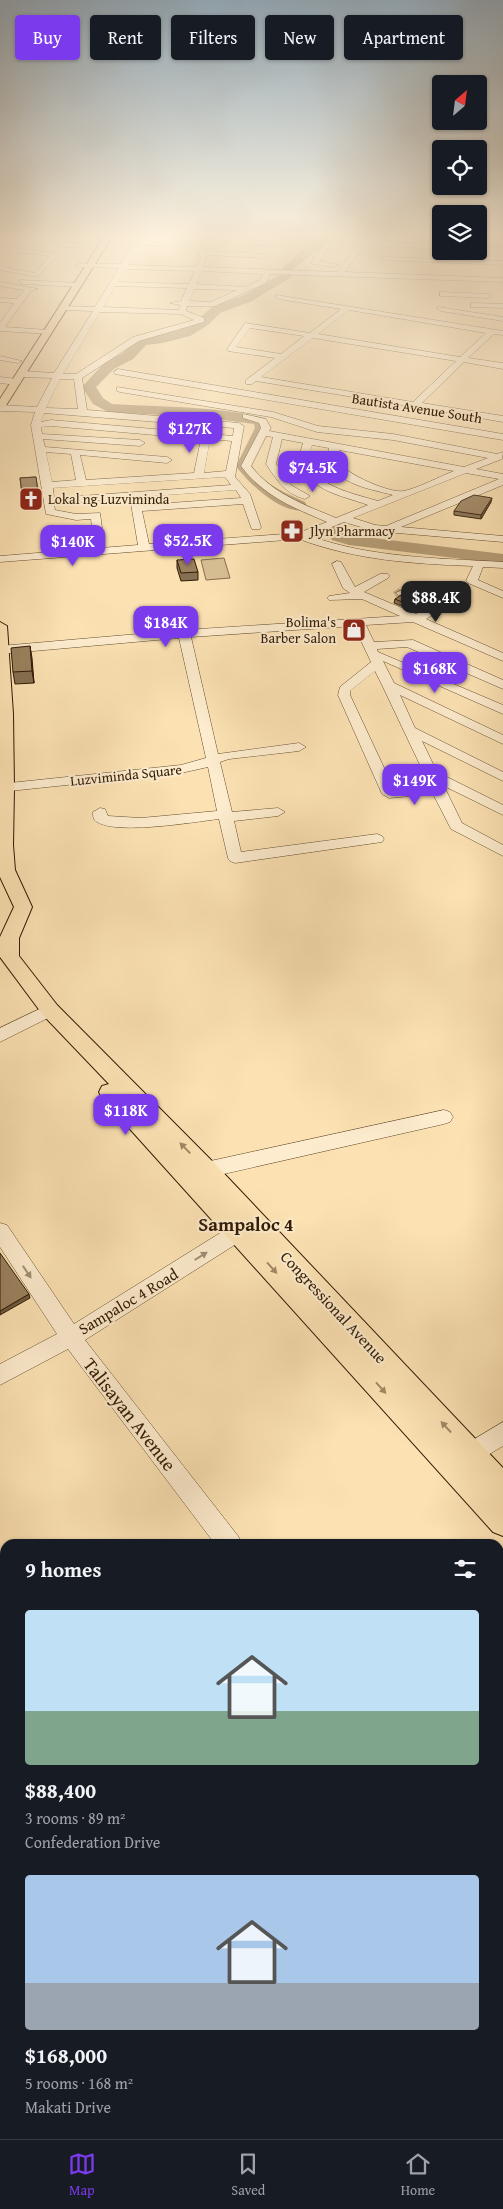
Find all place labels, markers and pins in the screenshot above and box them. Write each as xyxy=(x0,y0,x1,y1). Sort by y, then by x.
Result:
pin: $127K xyxy=(155,412,225,454)
pin: $74.5K xyxy=(272,450,354,493)
church icon: Lokal ng Luzviminda xyxy=(18,486,44,512)
place label: Lokal ng Luzviminda xyxy=(48,489,170,509)
pharmacy icon: Jlyn Pharmacy xyxy=(279,518,305,544)
place label: Jlyn Pharmacy xyxy=(308,521,395,541)
pin: $140K xyxy=(38,524,108,567)
pin: $52.5K xyxy=(147,524,229,566)
pin: $88.4K xyxy=(395,580,477,623)
pin: $184K xyxy=(131,606,201,648)
place label: Bolima's Barber Salon xyxy=(261,612,336,648)
shop icon: Bolima's Barber Salon xyxy=(341,617,367,643)
pin: $168K xyxy=(400,652,470,694)
pin: $149K xyxy=(380,764,450,806)
pin: $118K xyxy=(91,1094,161,1136)

